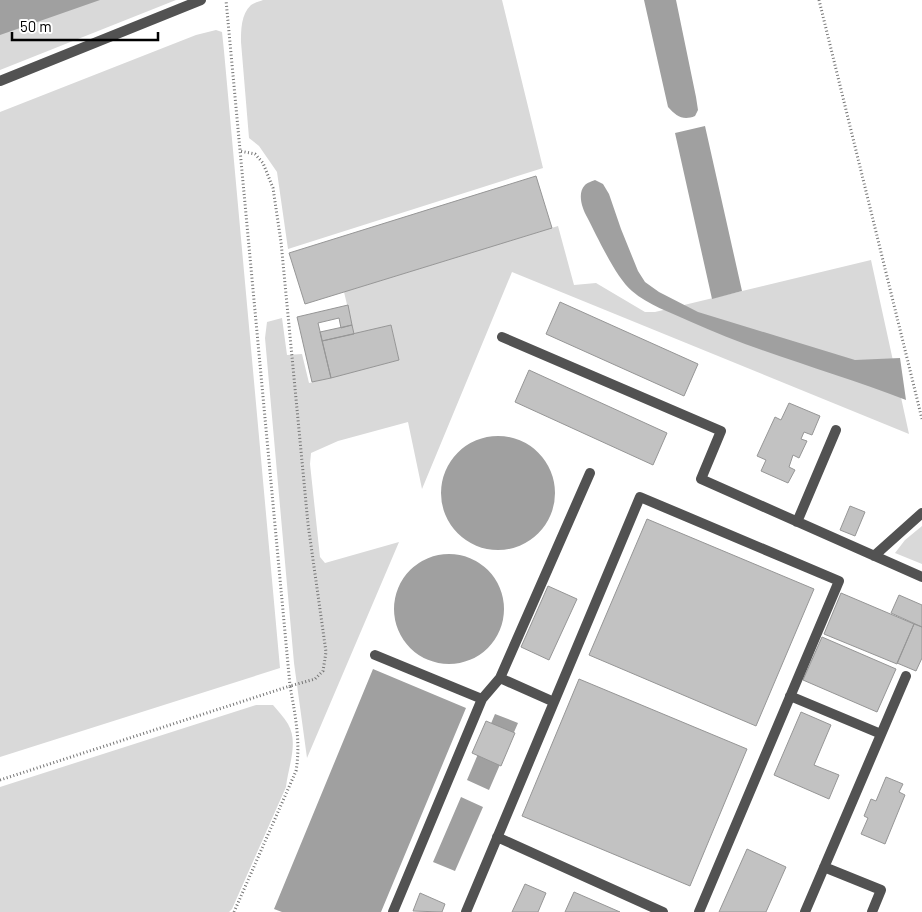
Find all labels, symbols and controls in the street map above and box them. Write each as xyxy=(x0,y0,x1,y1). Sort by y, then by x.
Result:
scale bar xyxy=(12,10,159,42)
text: 50 m xyxy=(20,17,52,35)

